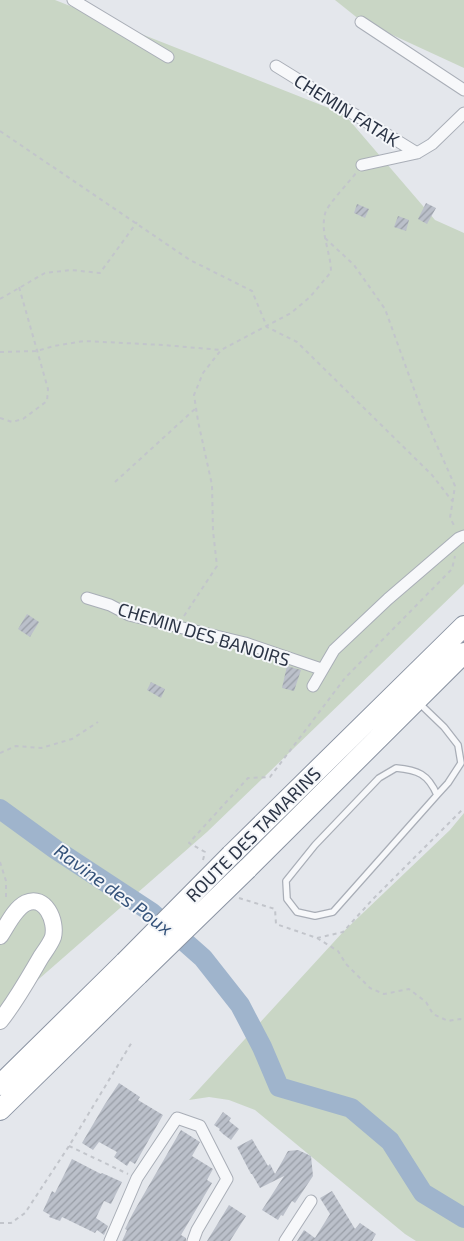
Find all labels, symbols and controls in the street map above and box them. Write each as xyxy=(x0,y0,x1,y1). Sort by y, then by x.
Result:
street label: CHEMIN FATAK xyxy=(290,69,404,151)
street label: CHEMIN DES BANOIRS xyxy=(115,597,293,671)
street label: ROUTE DES TAMARINS xyxy=(181,762,325,906)
water label: Ravine des Poux xyxy=(50,838,178,940)

